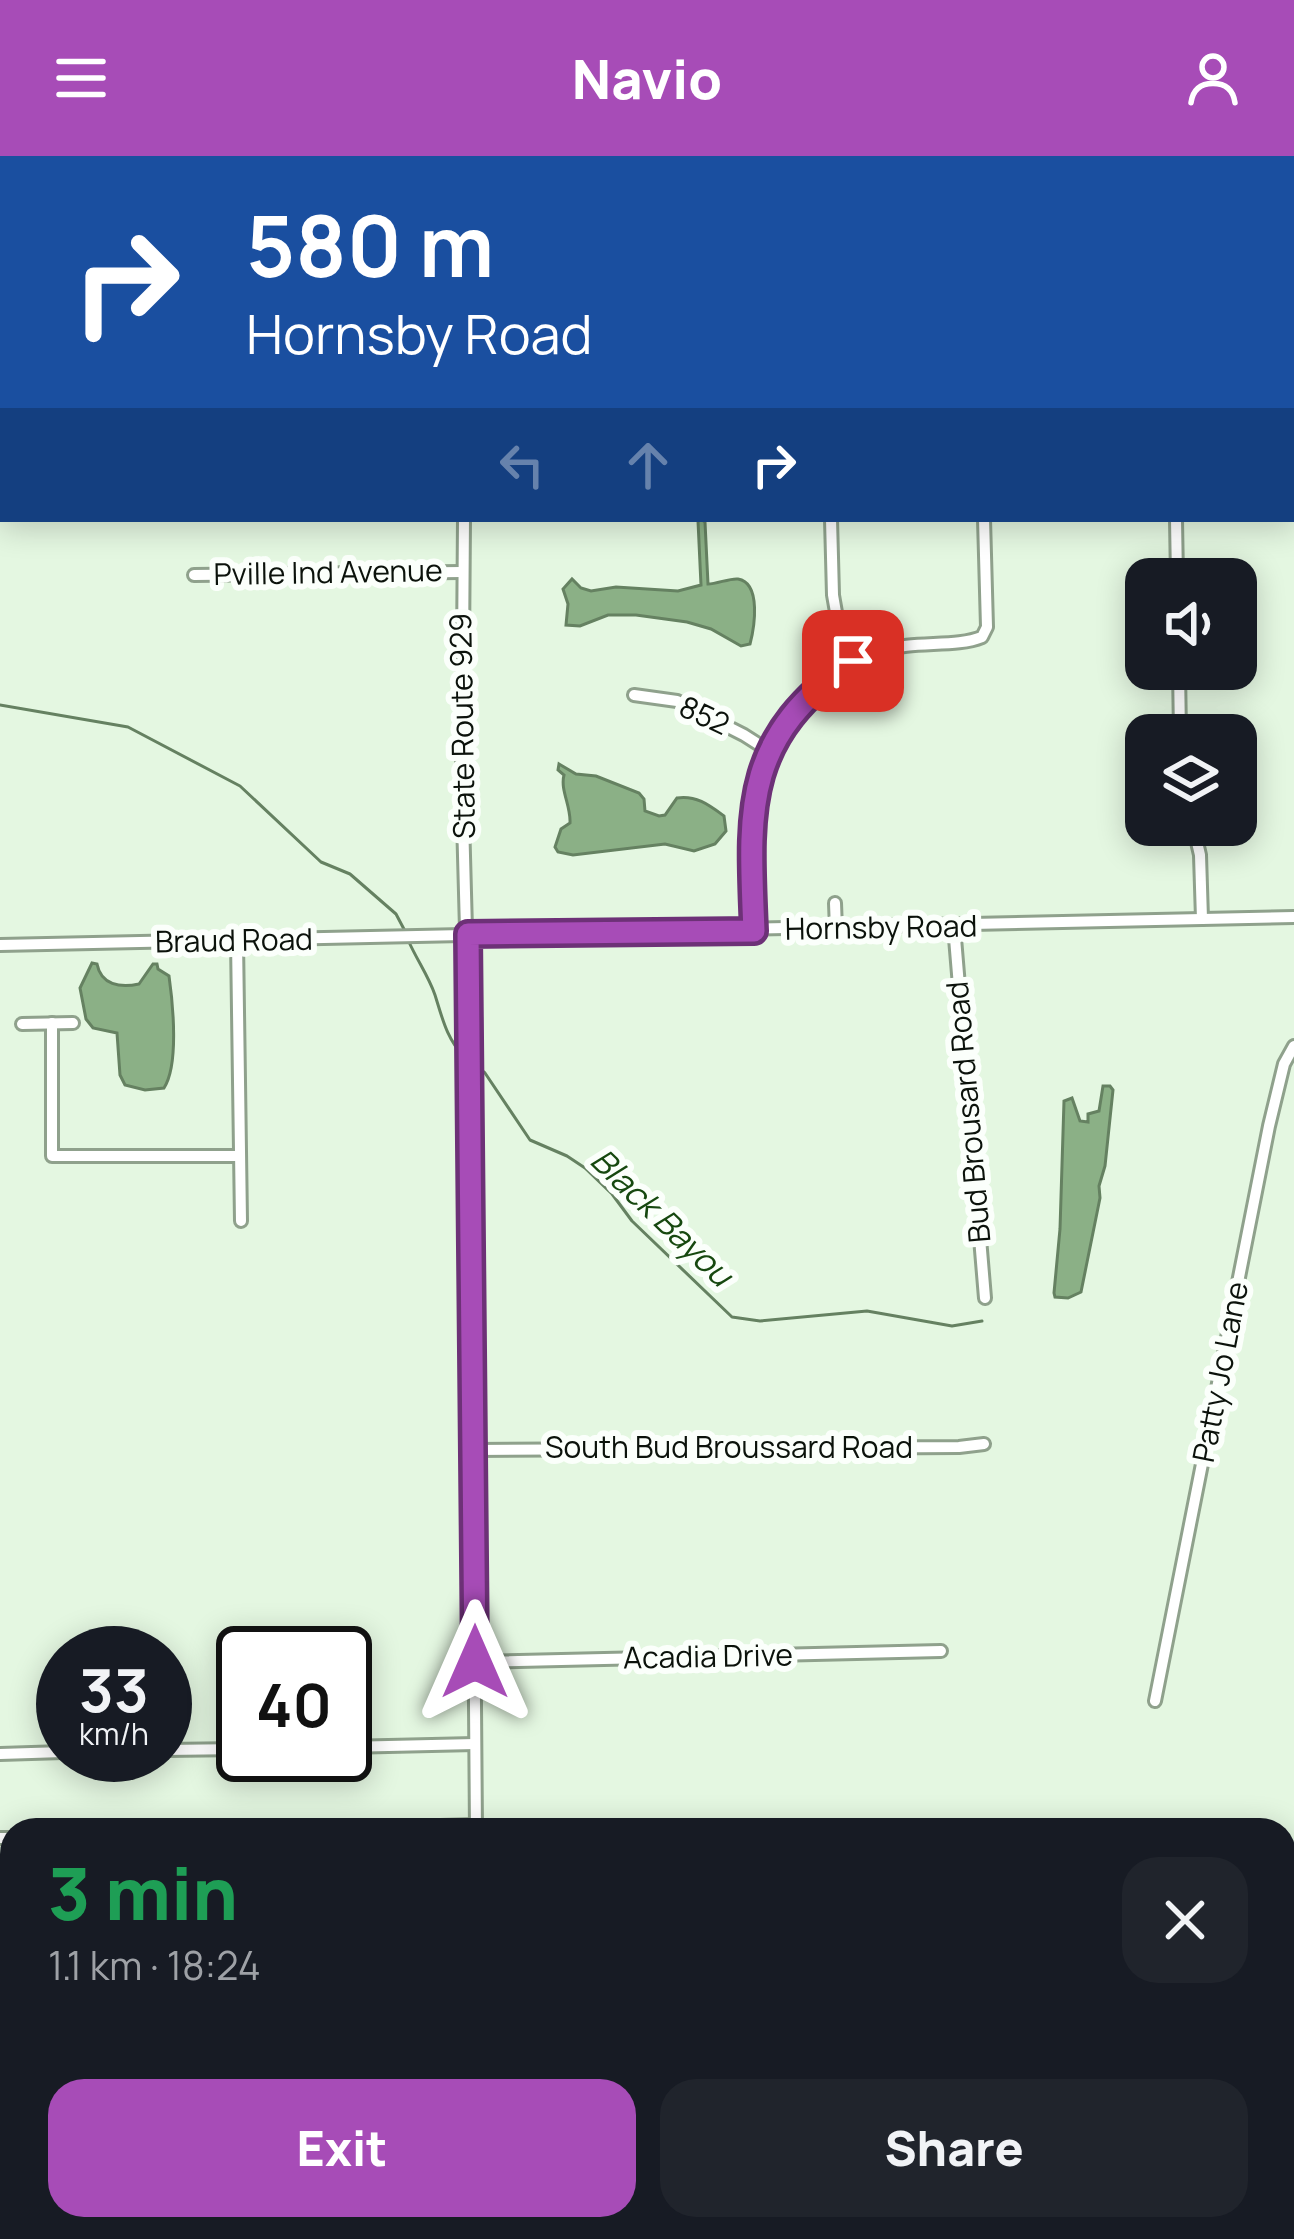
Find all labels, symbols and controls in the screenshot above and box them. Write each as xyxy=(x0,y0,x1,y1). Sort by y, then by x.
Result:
text: Navio xyxy=(572,41,722,115)
icon: menu xyxy=(48,45,114,111)
icon: person xyxy=(1180,45,1246,111)
text: 580 m xyxy=(246,187,494,302)
icon: right xyxy=(48,204,204,360)
text: Hornsby Road xyxy=(246,296,593,370)
icon: left xyxy=(489,432,555,498)
icon: ahead xyxy=(615,432,681,498)
icon: right xyxy=(741,432,807,498)
street label: Pville Ind Avenue xyxy=(213,549,443,594)
map controls xyxy=(1125,558,1257,846)
button: sound xyxy=(1125,558,1257,690)
pin xyxy=(802,610,904,712)
street label: State Route 929 xyxy=(439,613,484,839)
icon: arrive xyxy=(820,628,886,694)
street label: 852 xyxy=(673,685,736,744)
button: layers xyxy=(1125,714,1257,846)
street label: Hornsby Road xyxy=(784,904,978,949)
street label: Braud Road xyxy=(155,918,313,961)
street label: Bud Brousard Road xyxy=(936,980,999,1245)
water label: Black Bayou xyxy=(582,1138,745,1297)
street label: Patty Jo Lane xyxy=(1182,1278,1257,1465)
street label: South Bud Broussard Road xyxy=(545,1426,913,1467)
position arrow xyxy=(412,1599,538,1725)
speed limit sign: 40 xyxy=(216,1626,372,1782)
street label: Acadia Drive xyxy=(623,1634,793,1677)
text: 33 xyxy=(79,1648,149,1730)
text: km/h xyxy=(79,1713,149,1754)
text: 3 min xyxy=(48,1843,238,1942)
button: close xyxy=(1122,1857,1248,1983)
text: 1.1 km · 18:24 xyxy=(48,1938,261,1992)
button: Exit xyxy=(48,2079,636,2217)
button: Share xyxy=(660,2079,1248,2217)

